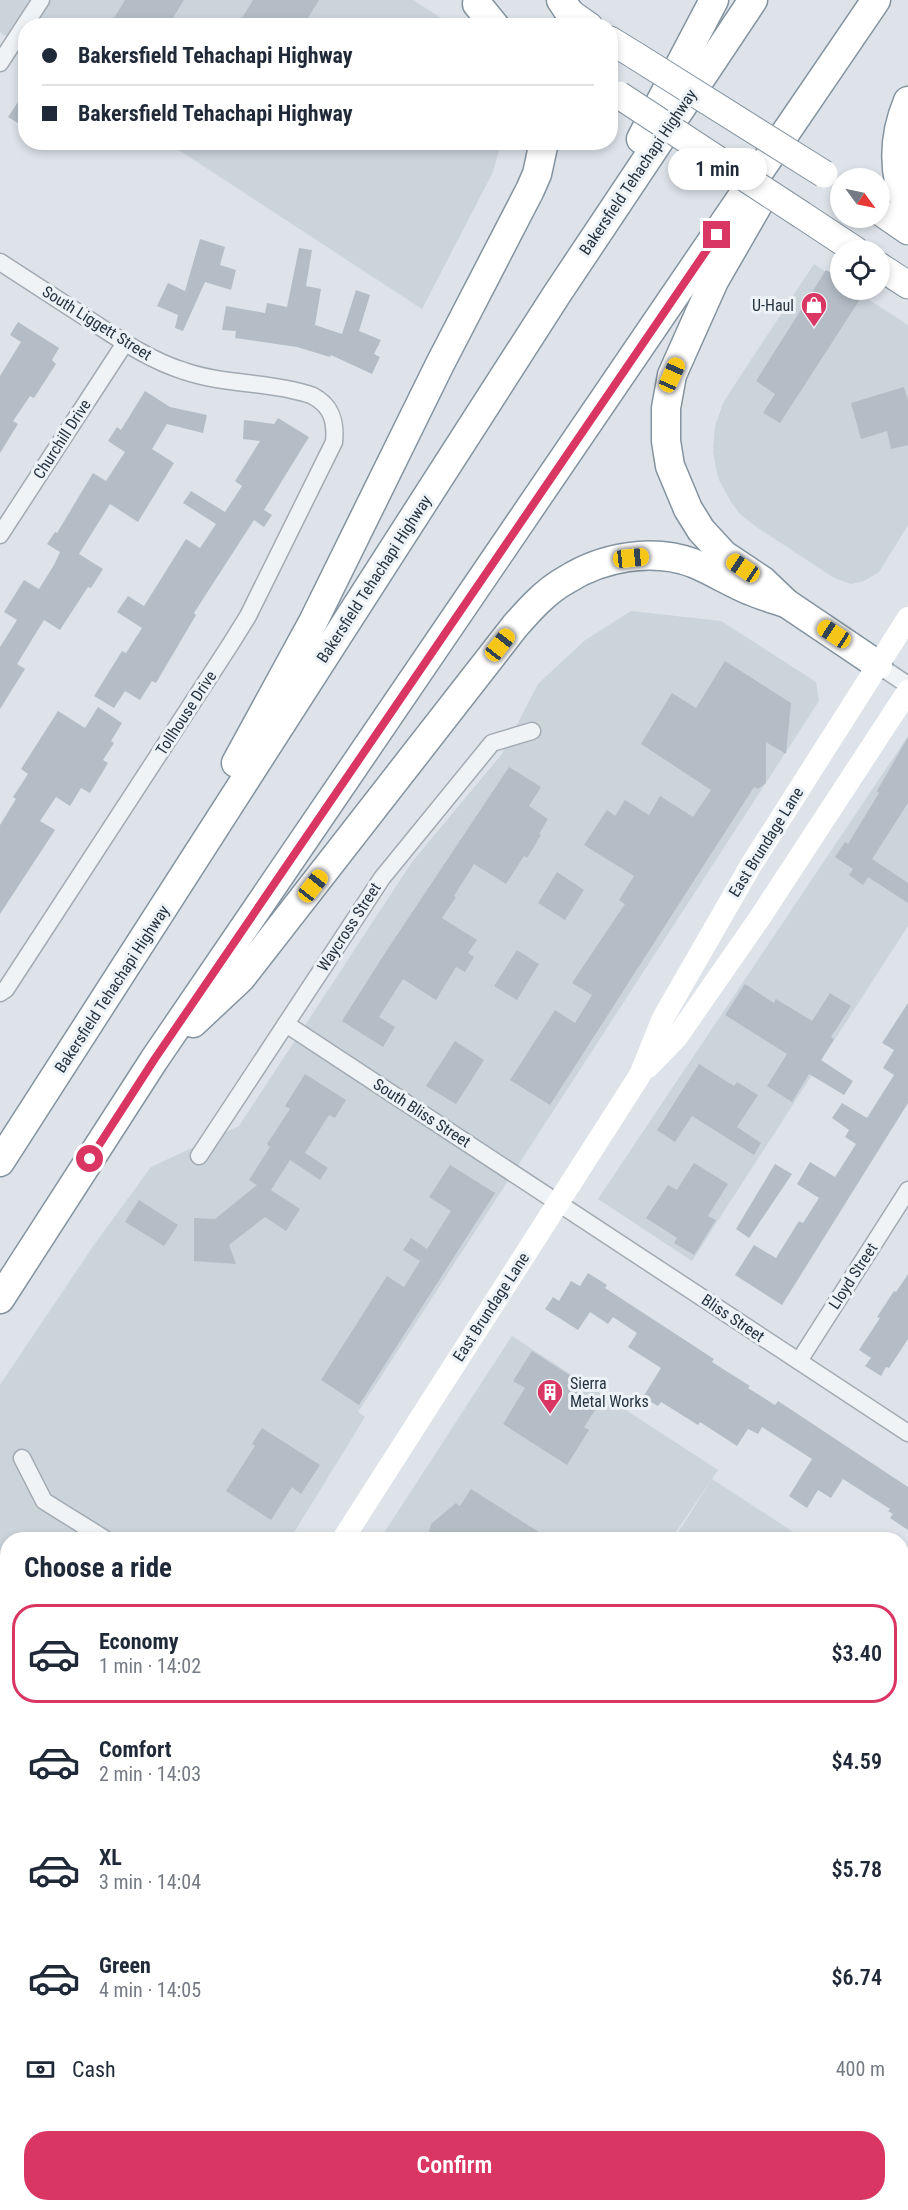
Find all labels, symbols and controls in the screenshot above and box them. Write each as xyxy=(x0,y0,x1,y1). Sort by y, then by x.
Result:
text: Bakersfield Tehachapi Highway xyxy=(78,43,353,68)
street label: Bakersfield Tehachapi Highway xyxy=(575,85,701,258)
text: Bakersfield Tehachapi Highway xyxy=(78,101,353,126)
callout: 1 min xyxy=(668,148,766,190)
text: 1 min xyxy=(695,157,740,181)
north arrow xyxy=(830,168,890,228)
map controls xyxy=(830,168,890,300)
route end xyxy=(703,221,730,248)
button: locate xyxy=(830,240,890,300)
street label: South Liggett Street xyxy=(39,282,155,364)
shop icon: U-Haul xyxy=(799,290,829,328)
place label: U-Haul xyxy=(752,296,794,315)
car xyxy=(656,355,688,395)
street label: Churchill Drive xyxy=(29,396,95,482)
street label: Bakersfield Tehachapi Highway xyxy=(313,491,435,666)
car xyxy=(612,547,650,569)
car xyxy=(723,550,763,586)
car xyxy=(814,617,854,651)
car xyxy=(482,625,518,665)
street label: Tollhouse Drive xyxy=(152,667,220,759)
street label: East Brundage Lane xyxy=(725,784,807,900)
car xyxy=(295,866,331,906)
street label: Waycross Street xyxy=(313,879,385,975)
street label: Bakersfield Tehachapi Highway xyxy=(51,901,173,1076)
street label: South Bliss Street xyxy=(370,1075,474,1152)
route start xyxy=(76,1145,103,1172)
street label: Lloyd Street xyxy=(825,1239,881,1313)
street label: East Brundage Lane xyxy=(449,1249,533,1365)
street label: Bliss Street xyxy=(698,1290,768,1346)
place label: Sierra Metal Works xyxy=(570,1374,649,1411)
building icon: Sierra Metal Works xyxy=(535,1377,565,1415)
text: Choose a ride xyxy=(24,1552,172,1584)
icon: car xyxy=(27,1627,81,1681)
text: Economy xyxy=(99,1629,179,1654)
text: $3.40 xyxy=(831,1641,882,1666)
text: 1 min · 14:02 xyxy=(99,1654,201,1678)
icon: car xyxy=(27,1735,81,1789)
text: Comfort xyxy=(99,1737,172,1762)
text: $4.59 xyxy=(831,1749,882,1774)
text: 2 min · 14:03 xyxy=(99,1762,201,1786)
icon: car xyxy=(27,1843,81,1897)
text: XL xyxy=(99,1845,122,1870)
text: $5.78 xyxy=(831,1857,882,1882)
text: 3 min · 14:04 xyxy=(99,1870,201,1894)
icon: car xyxy=(27,1951,81,2005)
text: Green xyxy=(99,1953,151,1978)
text: $6.74 xyxy=(831,1965,882,1990)
text: 4 min · 14:05 xyxy=(99,1978,201,2002)
icon: cash xyxy=(24,2053,57,2086)
text: Cash xyxy=(72,2057,116,2082)
text: 400 m xyxy=(836,2057,885,2081)
button: Confirm xyxy=(24,2131,885,2200)

